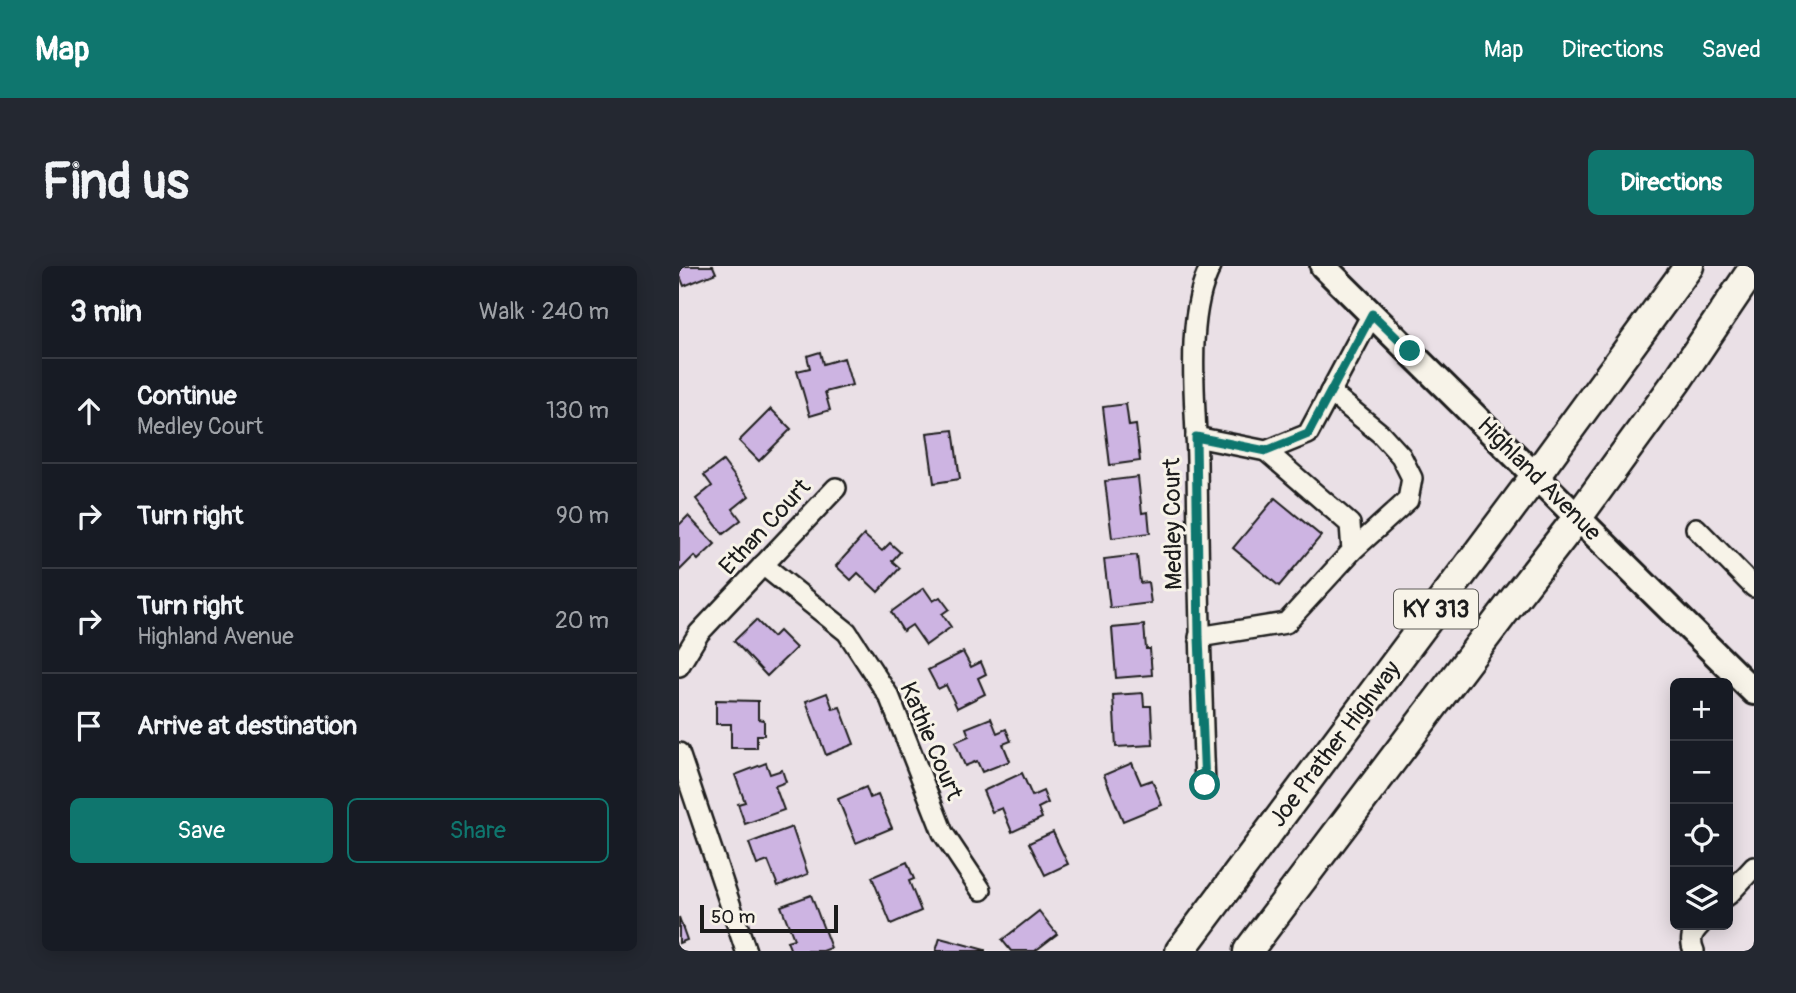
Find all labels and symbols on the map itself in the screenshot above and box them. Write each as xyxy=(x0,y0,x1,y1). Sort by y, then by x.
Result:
route end xyxy=(1394,335,1425,366)
street label: Highland Avenue xyxy=(1471,411,1607,547)
street label: Medley Court xyxy=(1157,457,1189,590)
street label: Ethan Court xyxy=(713,473,817,581)
road number: KY 313 xyxy=(1394,590,1478,628)
street label: Joe Prather Highway xyxy=(1263,655,1407,833)
street label: Kathie Court xyxy=(893,678,969,805)
route start xyxy=(1189,769,1220,800)
scale bar xyxy=(700,902,838,934)

